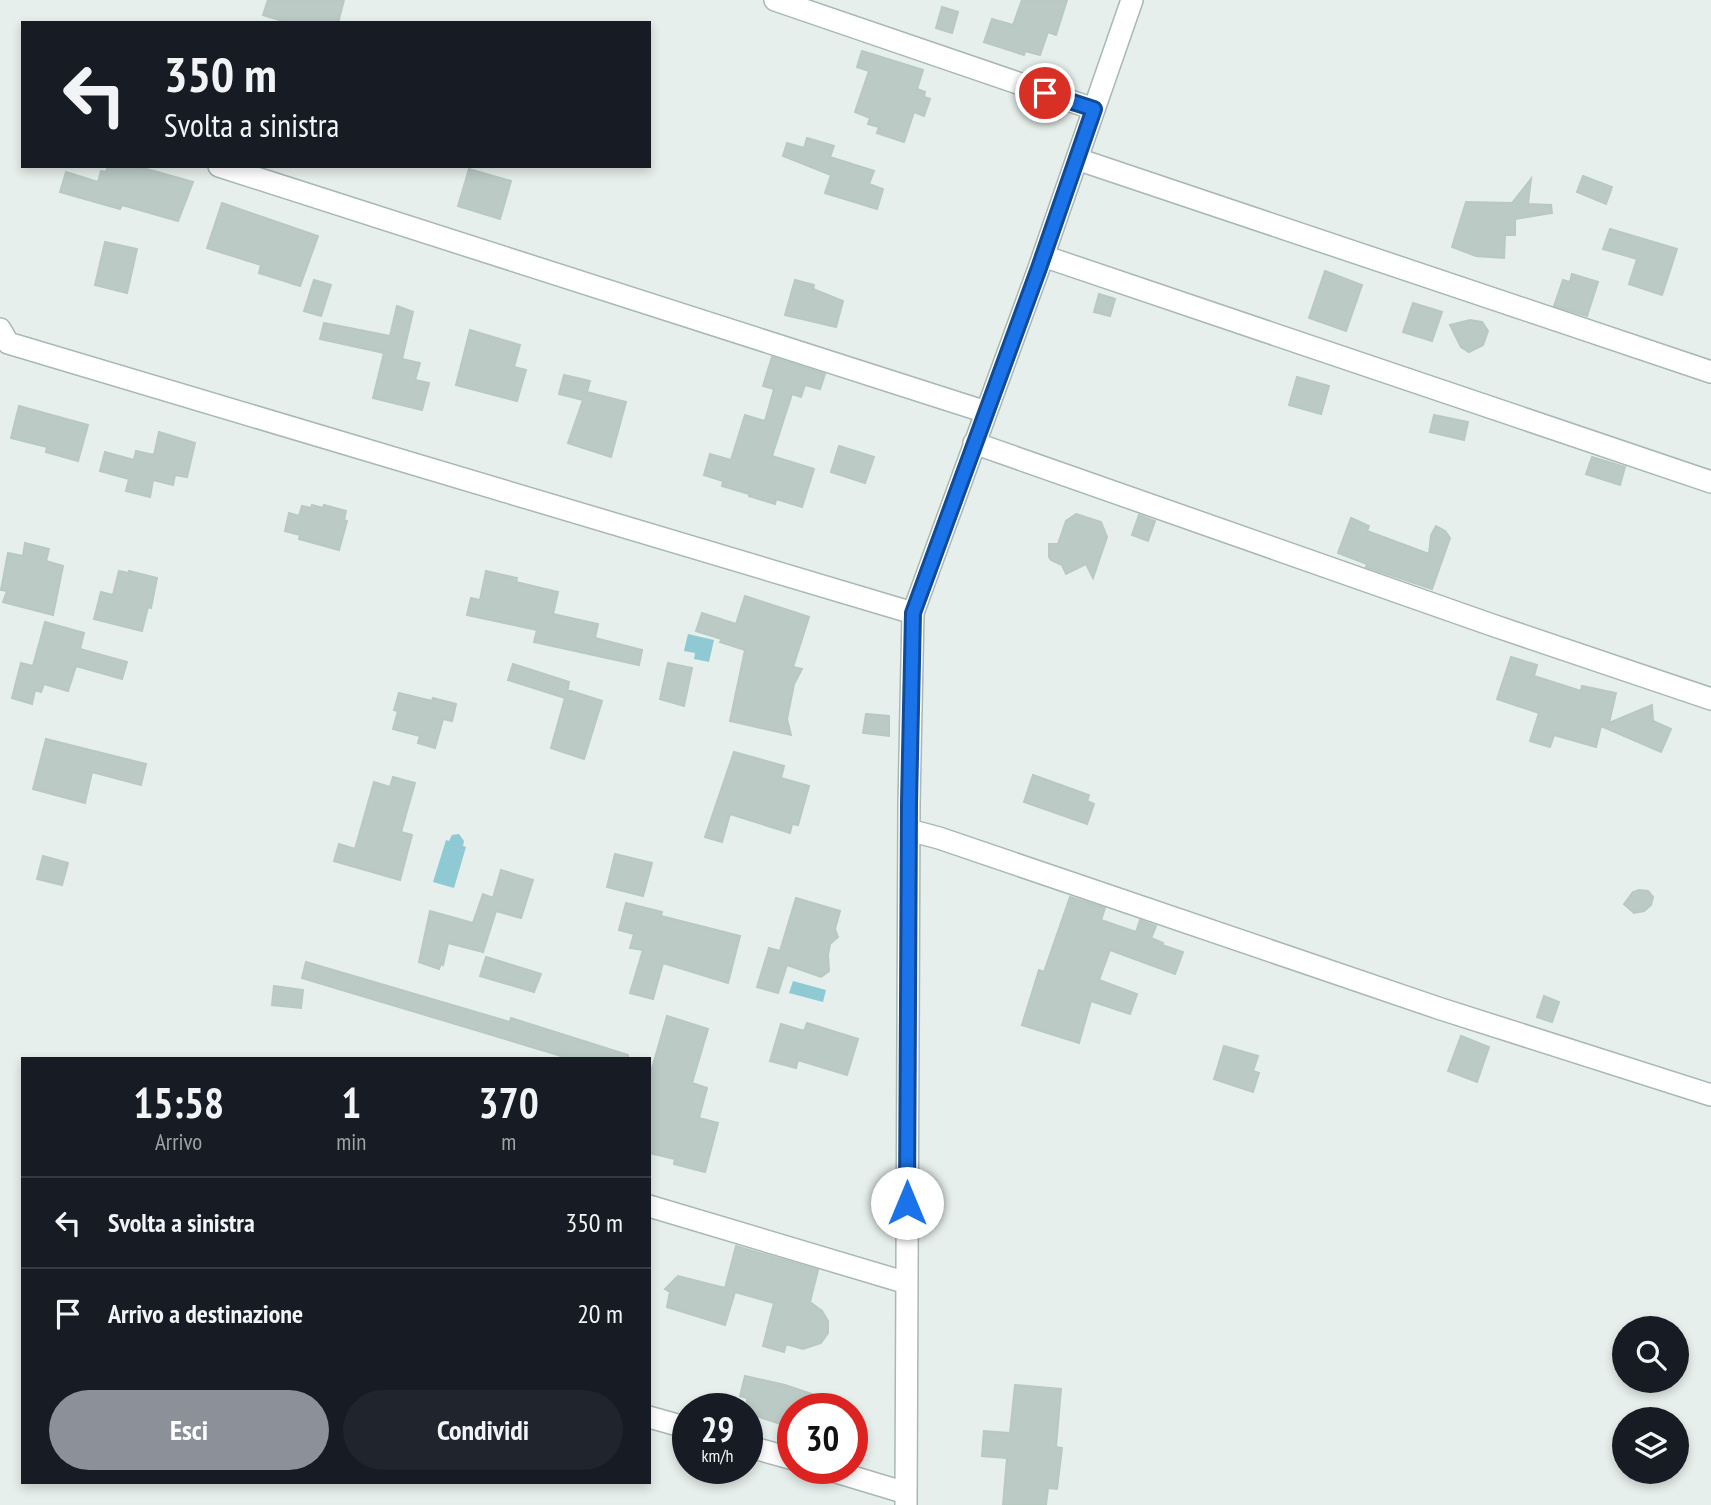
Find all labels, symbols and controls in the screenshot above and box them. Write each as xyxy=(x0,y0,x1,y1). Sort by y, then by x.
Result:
text: 350 m xyxy=(164,42,277,106)
icon: left xyxy=(49,49,140,140)
pin xyxy=(1015,63,1075,123)
icon: arrive xyxy=(1026,74,1064,112)
text: Svolta a sinistra xyxy=(164,104,339,146)
text: 15:58 xyxy=(133,1075,224,1130)
text: 1 xyxy=(341,1075,361,1130)
text: 370 xyxy=(479,1075,539,1130)
text: Arrivo xyxy=(155,1127,202,1156)
text: min xyxy=(336,1127,366,1156)
text: m xyxy=(501,1127,516,1156)
position arrow xyxy=(870,1166,944,1240)
icon: left xyxy=(49,1204,87,1242)
text: Svolta a sinistra xyxy=(108,1206,255,1239)
text: 350 m xyxy=(565,1206,623,1239)
icon: arrive xyxy=(49,1295,87,1333)
text: Arrivo a destinazione xyxy=(108,1297,303,1330)
text: 20 m xyxy=(577,1297,623,1330)
map controls xyxy=(1612,1316,1689,1484)
button: search xyxy=(1612,1316,1689,1393)
button: Esci xyxy=(49,1390,329,1470)
button: Condividi xyxy=(343,1390,623,1470)
speed limit sign: 30 xyxy=(777,1393,868,1484)
text: 29 xyxy=(701,1406,734,1452)
button: layers xyxy=(1612,1407,1689,1484)
text: km/h xyxy=(702,1444,733,1467)

